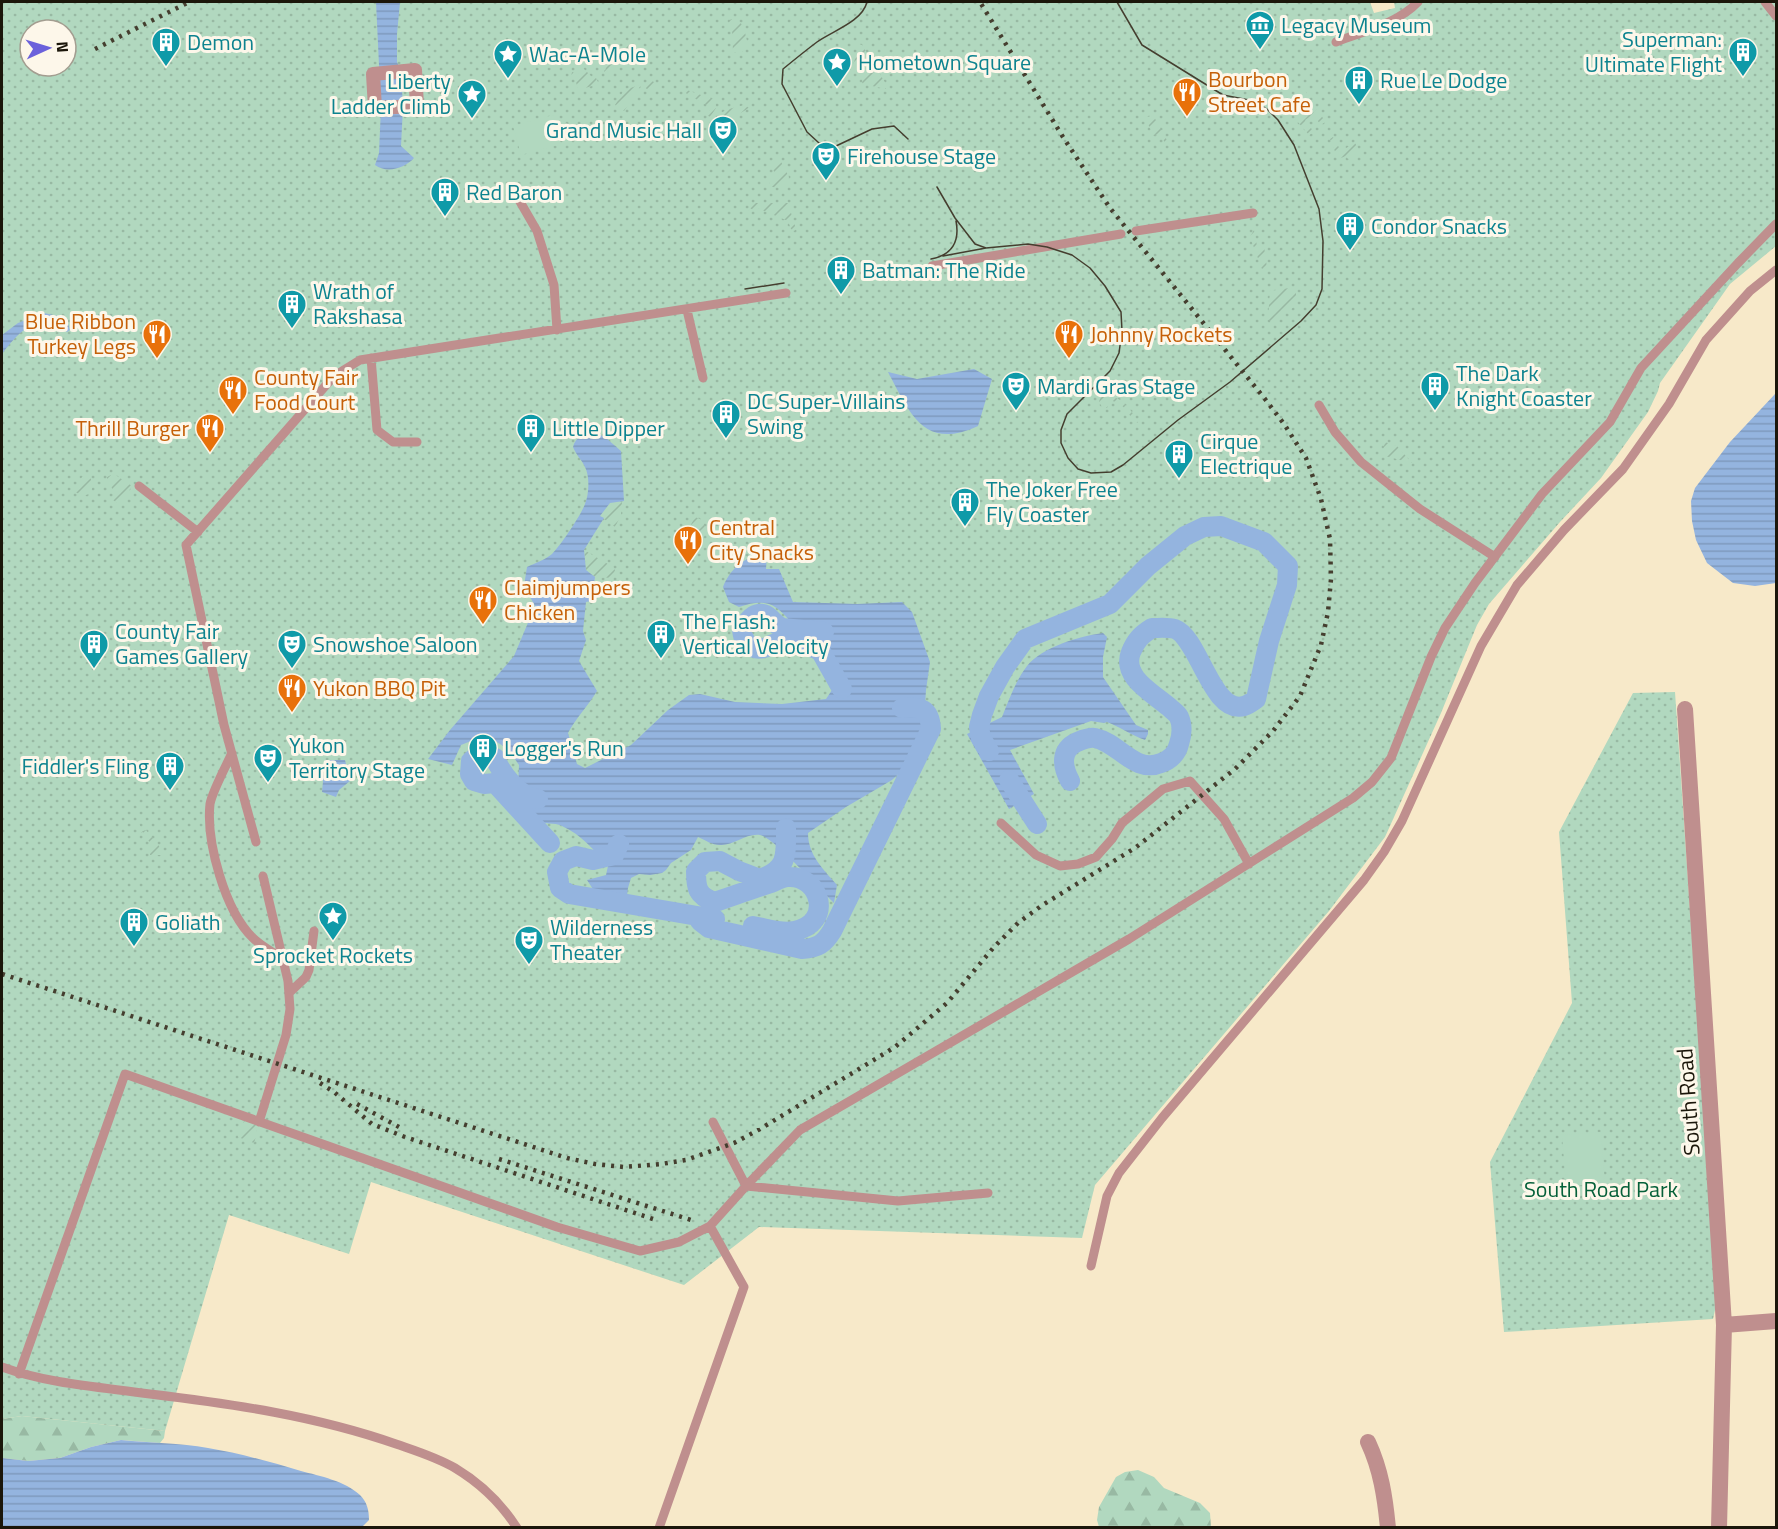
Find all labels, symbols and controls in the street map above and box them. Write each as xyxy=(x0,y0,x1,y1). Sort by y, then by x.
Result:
place label: Legacy Museum xyxy=(1281,8,1432,42)
museum icon: Legacy Museum xyxy=(1244,9,1276,51)
north arrow xyxy=(18,18,78,78)
place label: Superman: Ultimate Flight xyxy=(1585,22,1722,81)
place label: Demon xyxy=(187,25,254,59)
building icon: Demon xyxy=(150,26,182,68)
building icon: Superman: Ultimate Flight xyxy=(1727,36,1759,78)
place label: Wac-A-Mole xyxy=(529,37,646,71)
place icon: Wac-A-Mole xyxy=(492,38,524,80)
text: N xyxy=(51,41,75,53)
place label: Hometown Square xyxy=(858,45,1031,79)
place icon: Hometown Square xyxy=(821,46,853,88)
place label: Bourbon Street Cafe xyxy=(1208,62,1311,121)
place label: Rue Le Dodge xyxy=(1380,63,1507,97)
place label: Liberty Ladder Climb xyxy=(331,64,451,123)
building icon: Rue Le Dodge xyxy=(1343,64,1375,106)
restaurant icon: Bourbon Street Cafe xyxy=(1171,76,1203,118)
place icon: Liberty Ladder Climb xyxy=(456,78,488,120)
place label: Grand Music Hall xyxy=(546,113,702,147)
theatre icon: Grand Music Hall xyxy=(707,114,739,156)
place label: Firehouse Stage xyxy=(847,139,996,173)
theatre icon: Firehouse Stage xyxy=(810,140,842,182)
place label: Red Baron xyxy=(466,175,562,209)
building icon: Red Baron xyxy=(429,176,461,218)
place label: Condor Snacks xyxy=(1371,209,1507,243)
building icon: Condor Snacks xyxy=(1334,210,1366,252)
place label: Batman: The Ride xyxy=(862,253,1026,287)
building icon: Batman: The Ride xyxy=(825,254,857,296)
place label: Wrath of Rakshasa xyxy=(313,274,402,333)
building icon: Wrath of Rakshasa xyxy=(276,288,308,330)
place label: Blue Ribbon Turkey Legs xyxy=(25,304,136,363)
place label: Johnny Rockets xyxy=(1090,317,1232,351)
restaurant icon: Blue Ribbon Turkey Legs xyxy=(141,318,173,360)
restaurant icon: Johnny Rockets xyxy=(1053,318,1085,360)
place label: The Dark Knight Coaster xyxy=(1456,356,1592,415)
place label: County Fair Food Court xyxy=(254,360,359,419)
place label: Mardi Gras Stage xyxy=(1037,369,1195,403)
theatre icon: Mardi Gras Stage xyxy=(1000,370,1032,412)
building icon: The Dark Knight Coaster xyxy=(1419,370,1451,412)
restaurant icon: County Fair Food Court xyxy=(217,374,249,416)
place label: DC Super-Villains Swing xyxy=(747,384,906,443)
building icon: DC Super-Villains Swing xyxy=(710,398,742,440)
place label: Thrill Burger xyxy=(75,411,189,445)
place label: Little Dipper xyxy=(552,411,665,445)
restaurant icon: Thrill Burger xyxy=(194,412,226,454)
building icon: Little Dipper xyxy=(515,412,547,454)
place label: Cirque Electrique xyxy=(1200,424,1292,483)
building icon: Cirque Electrique xyxy=(1163,438,1195,480)
place label: The Joker Free Fly Coaster xyxy=(986,472,1118,531)
building icon: The Joker Free Fly Coaster xyxy=(949,486,981,528)
place label: Central City Snacks xyxy=(709,510,814,569)
restaurant icon: Central City Snacks xyxy=(672,524,704,566)
place label: Claimjumpers Chicken xyxy=(504,570,631,629)
restaurant icon: Claimjumpers Chicken xyxy=(467,584,499,626)
place label: The Flash: Vertical Velocity xyxy=(682,604,829,663)
place label: County Fair Games Gallery xyxy=(115,614,249,673)
building icon: The Flash: Vertical Velocity xyxy=(645,618,677,660)
place label: Snowshoe Saloon xyxy=(313,627,478,661)
building icon: County Fair Games Gallery xyxy=(78,628,110,670)
theatre icon: Snowshoe Saloon xyxy=(276,628,308,670)
place label: Yukon BBQ Pit xyxy=(313,671,446,705)
restaurant icon: Yukon BBQ Pit xyxy=(276,672,308,714)
place label: Yukon Territory Stage xyxy=(289,728,425,787)
place label: Logger's Run xyxy=(504,731,624,765)
building icon: Logger's Run xyxy=(467,732,499,774)
theatre icon: Yukon Territory Stage xyxy=(252,742,284,784)
place label: Fiddler's Fling xyxy=(21,749,149,783)
building icon: Fiddler's Fling xyxy=(154,750,186,792)
place icon: Sprocket Rockets xyxy=(317,900,349,942)
place label: Goliath xyxy=(155,905,221,939)
building icon: Goliath xyxy=(118,906,150,948)
place label: Wilderness Theater xyxy=(550,910,653,969)
theatre icon: Wilderness Theater xyxy=(513,924,545,966)
place label: Sprocket Rockets xyxy=(253,938,413,972)
street label: South Road xyxy=(1667,1047,1709,1157)
park label: South Road Park xyxy=(1524,1172,1679,1206)

